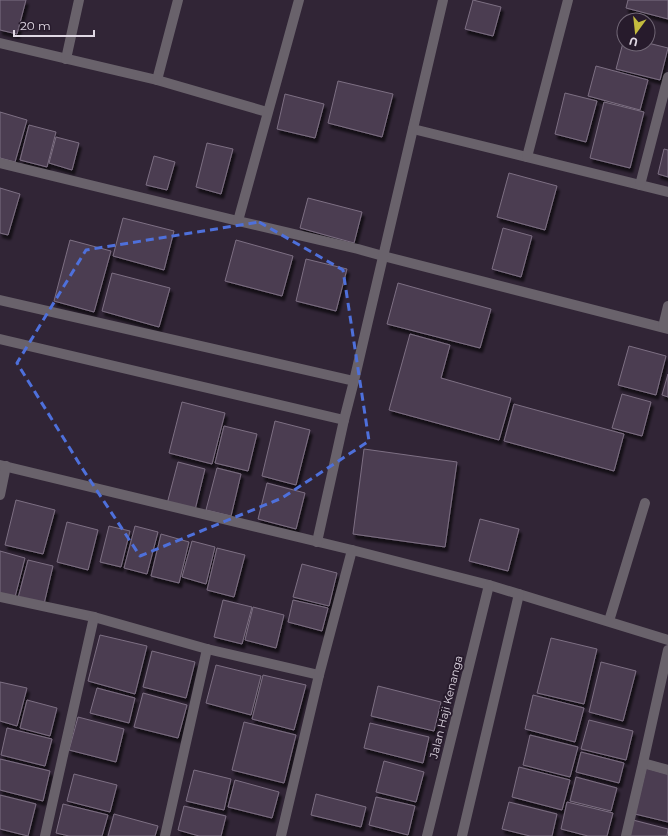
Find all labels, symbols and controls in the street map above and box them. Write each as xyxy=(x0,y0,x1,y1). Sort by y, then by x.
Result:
scale bar xyxy=(14,12,94,38)
north arrow xyxy=(616,12,656,52)
text: 20 m xyxy=(20,18,51,33)
text: U xyxy=(627,34,639,50)
street label: Jalan Haji Kenanga xyxy=(426,654,466,761)

